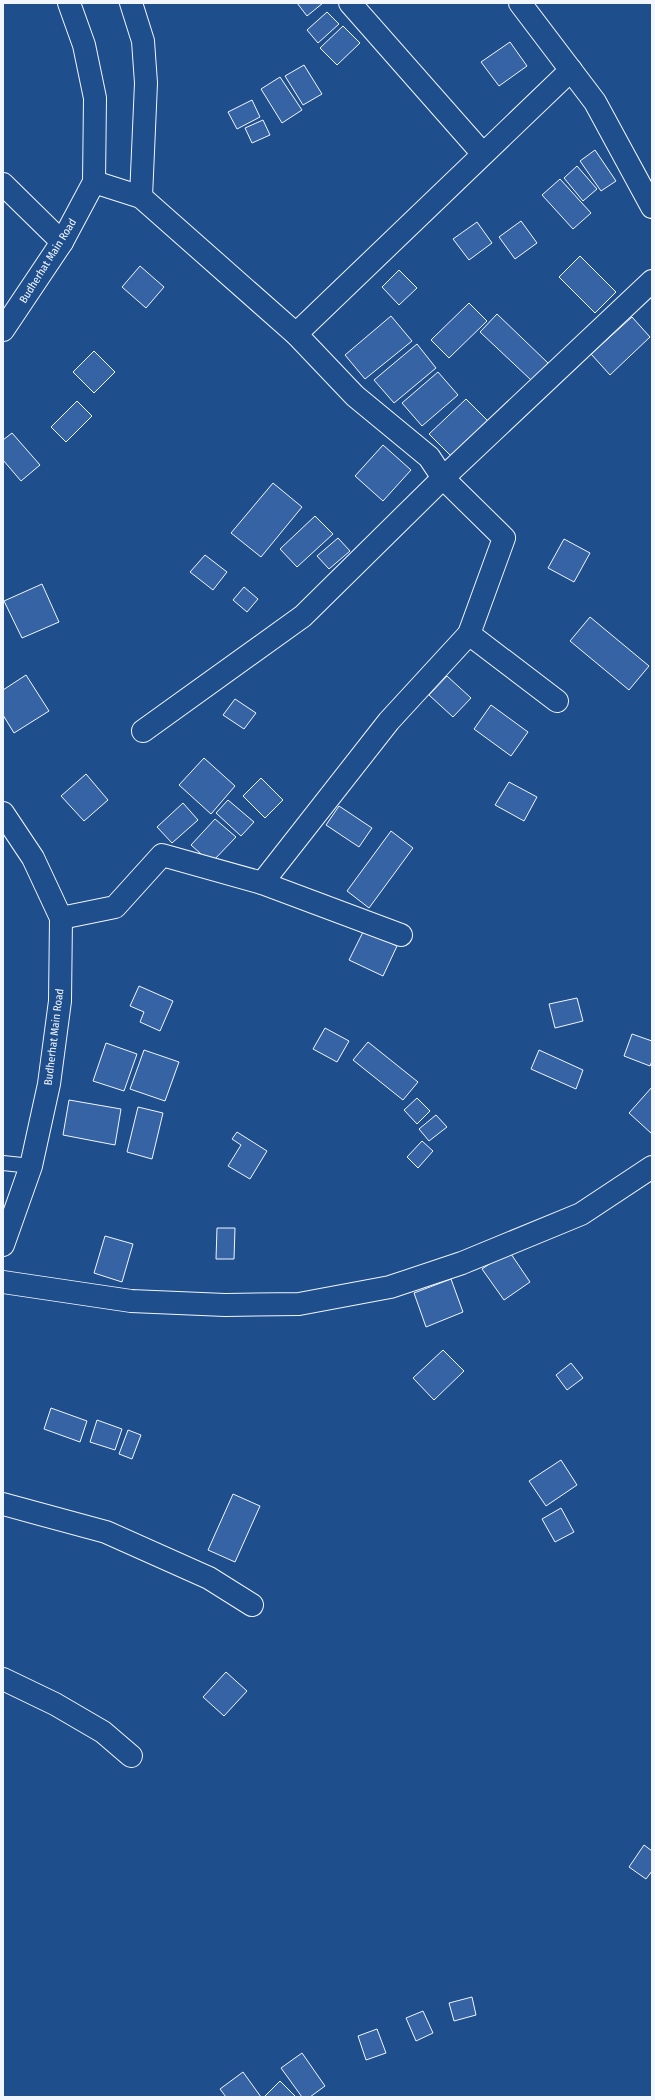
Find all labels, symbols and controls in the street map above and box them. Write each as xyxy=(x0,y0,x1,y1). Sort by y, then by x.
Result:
street label: Budherhat Main Road xyxy=(17,216,79,306)
street label: Budherhat Main Road xyxy=(42,988,66,1086)

